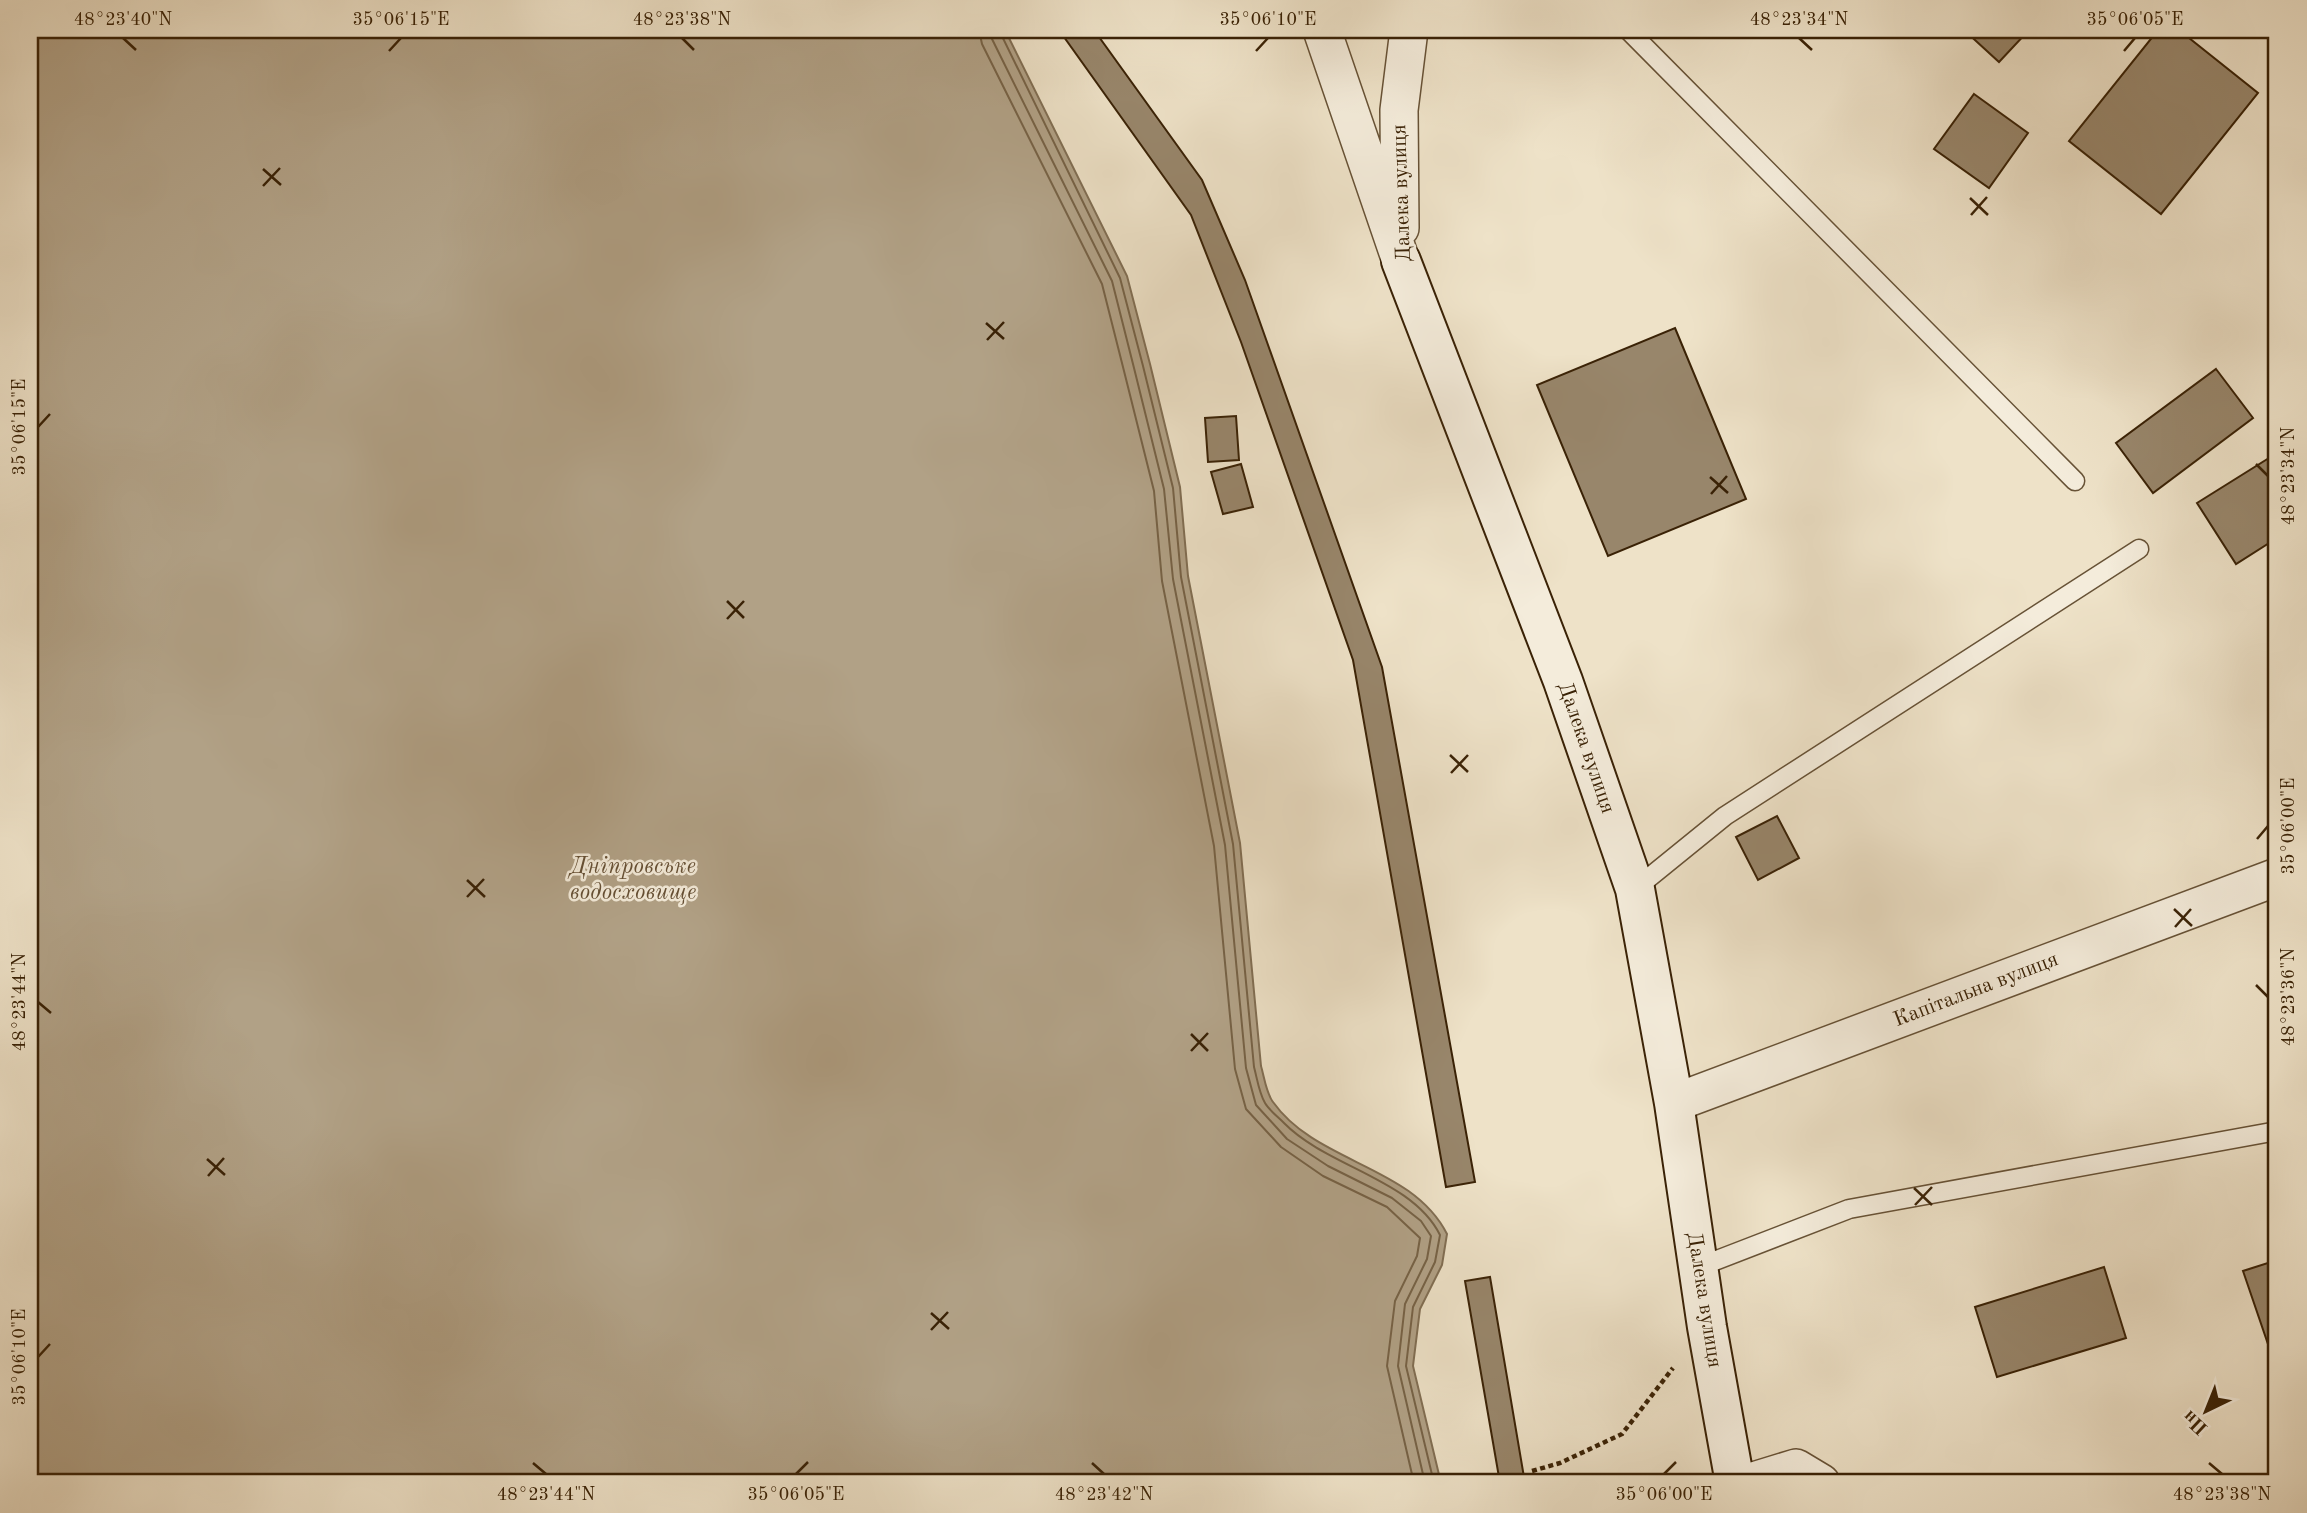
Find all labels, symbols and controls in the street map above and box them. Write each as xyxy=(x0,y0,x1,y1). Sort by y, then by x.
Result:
text: 48°23'40"N xyxy=(74,11,172,29)
text: 35°06'15"E xyxy=(353,11,449,29)
text: 48°23'38"N xyxy=(633,11,731,29)
text: 35°06'10"E xyxy=(1220,11,1316,29)
text: 48°23'34"N xyxy=(1750,11,1848,29)
text: 35°06'05"E xyxy=(2087,11,2183,29)
street label: Далека вулиця xyxy=(1389,124,1415,262)
text: 35°06'15"E xyxy=(11,379,29,475)
text: 48°23'34"N xyxy=(2280,427,2298,525)
street label: Далека вулиця xyxy=(1554,680,1618,816)
text: 35°06'00"E xyxy=(2280,778,2298,874)
water label: Дніпровське водосховище xyxy=(567,855,696,905)
text: 48°23'36"N xyxy=(2280,948,2298,1046)
street label: Капітальна вулиця xyxy=(1891,949,2061,1031)
text: 48°23'44"N xyxy=(11,953,29,1051)
street label: Далека вулиця xyxy=(1683,1231,1725,1370)
text: 35°06'10"E xyxy=(11,1309,29,1405)
north arrow xyxy=(2170,1376,2240,1446)
text: Пн xyxy=(2180,1406,2212,1437)
text: 48°23'44"N xyxy=(497,1486,595,1504)
text: 35°06'05"E xyxy=(748,1486,844,1504)
text: 48°23'42"N xyxy=(1055,1486,1153,1504)
text: 35°06'00"E xyxy=(1616,1486,1712,1504)
text: 48°23'38"N xyxy=(2173,1486,2271,1504)

